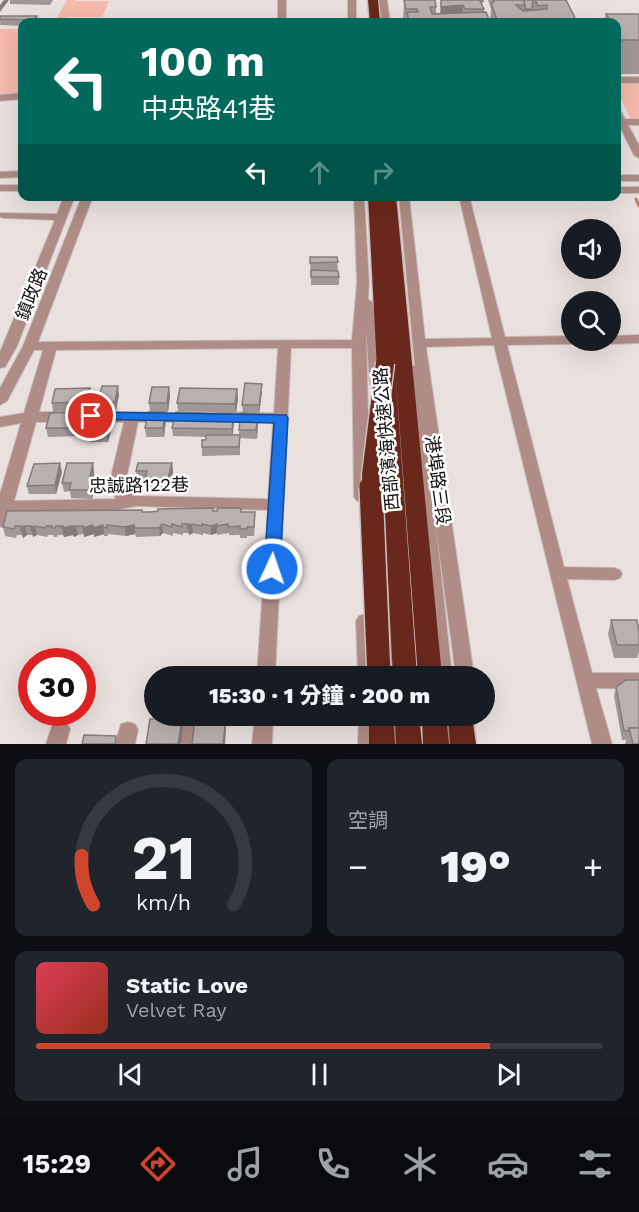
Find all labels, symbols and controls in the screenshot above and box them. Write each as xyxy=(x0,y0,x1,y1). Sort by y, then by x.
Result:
text: 100 m xyxy=(141,37,265,86)
icon: left xyxy=(42,42,120,120)
text: 中央路41巷 xyxy=(141,93,276,125)
icon: left xyxy=(240,156,273,189)
icon: ahead xyxy=(303,156,336,189)
icon: right xyxy=(366,156,399,189)
map controls xyxy=(561,219,621,351)
button: sound xyxy=(561,219,621,279)
street label: 鎮政路 xyxy=(11,265,51,323)
button: search xyxy=(561,291,621,351)
street label: 西部濱海快速公路 xyxy=(369,366,403,512)
pin xyxy=(65,390,116,441)
icon: arrive xyxy=(74,399,107,432)
street label: 港埠路三段 xyxy=(421,434,455,526)
street label: 忠誠路122巷 xyxy=(89,474,189,496)
position arrow xyxy=(240,537,304,601)
speed limit sign: 30 xyxy=(18,648,96,726)
text: 15:30 · 1 分鐘 · 200 m xyxy=(209,683,430,708)
text: 空調 xyxy=(348,808,388,832)
text: 21 xyxy=(131,821,196,894)
text: 19° xyxy=(440,840,511,893)
text: − xyxy=(348,847,368,886)
text: + xyxy=(583,847,603,886)
text: km/h xyxy=(136,890,191,915)
text: Static Love xyxy=(126,973,248,998)
text: Velvet Ray xyxy=(126,998,227,1022)
icon: previous xyxy=(114,1058,147,1091)
icon: pause xyxy=(303,1058,336,1091)
icon: next xyxy=(492,1058,525,1091)
icon: directions xyxy=(137,1143,179,1185)
icon: music xyxy=(224,1143,266,1185)
icon: phone xyxy=(312,1143,354,1185)
icon: climate xyxy=(399,1143,441,1185)
icon: car xyxy=(487,1143,529,1185)
icon: filters xyxy=(574,1143,616,1185)
text: 15:29 xyxy=(23,1148,91,1180)

